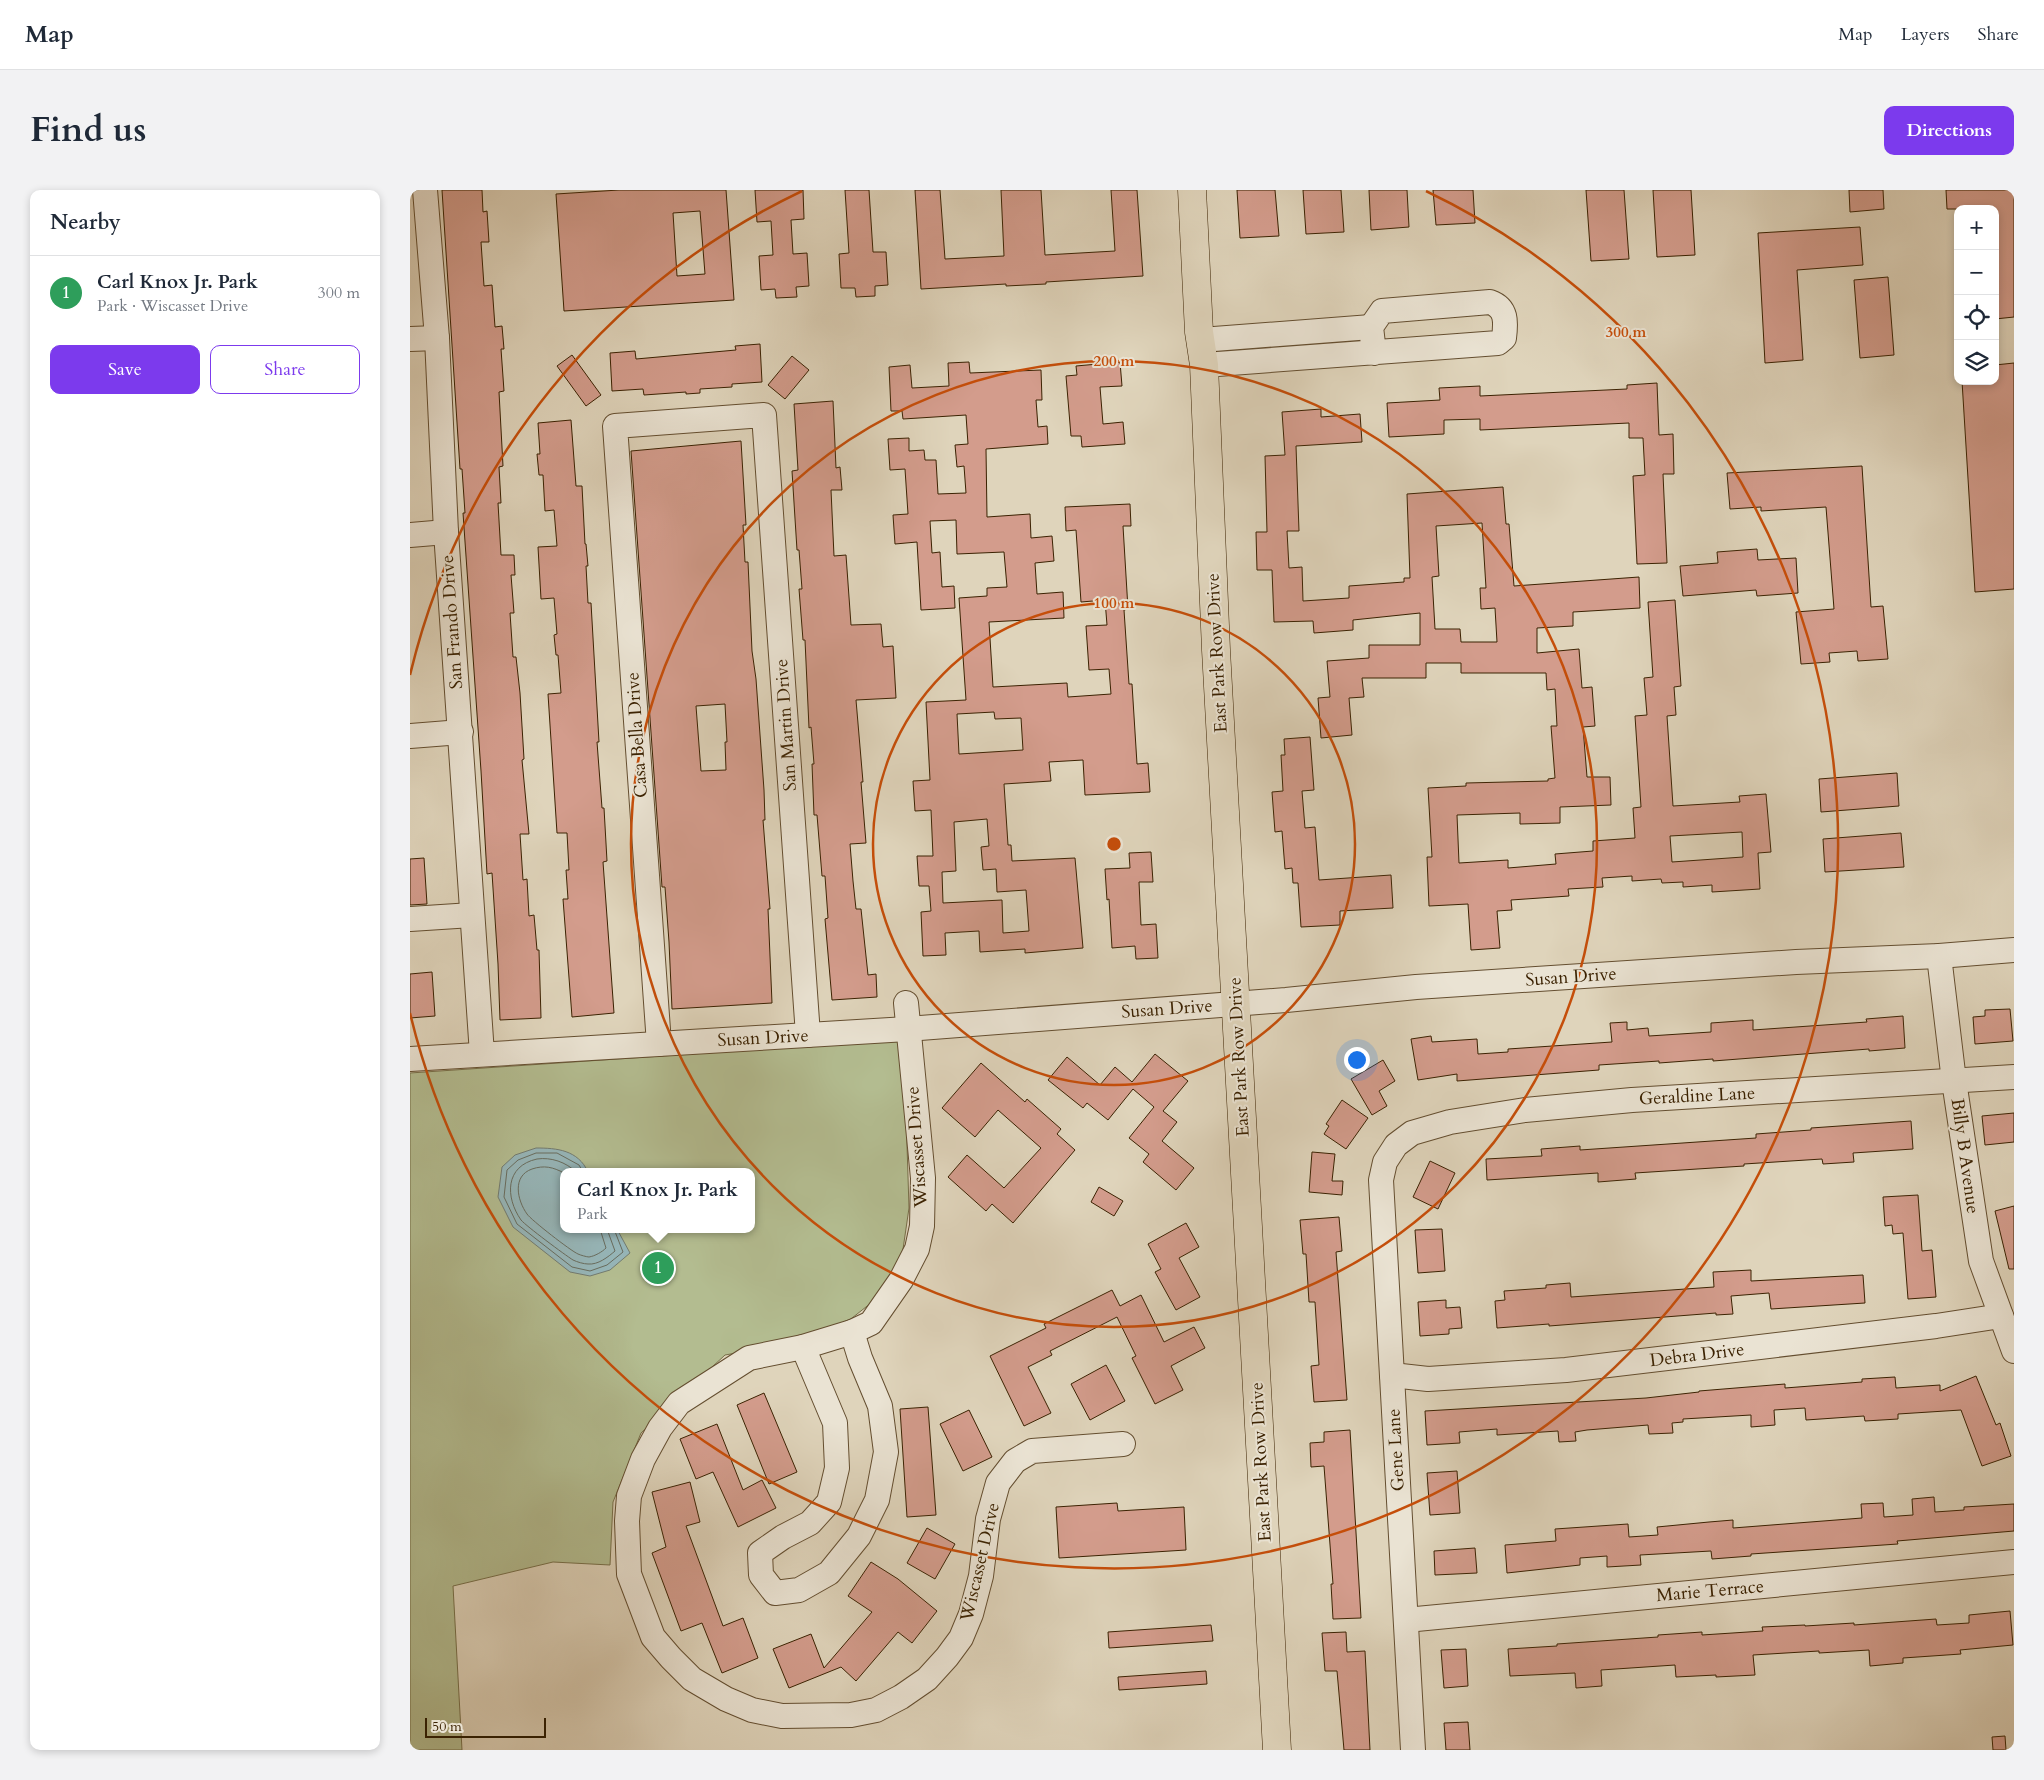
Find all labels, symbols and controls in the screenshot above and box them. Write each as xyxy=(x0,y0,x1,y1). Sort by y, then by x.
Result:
text: Map xyxy=(25,18,74,51)
text: Map xyxy=(1838,22,1873,47)
text: Layers xyxy=(1901,22,1950,47)
text: Share xyxy=(1978,22,2019,47)
text: Find us xyxy=(30,106,146,154)
button: Directions xyxy=(1884,106,2014,155)
map controls xyxy=(1954,205,1999,385)
button: + xyxy=(1954,205,1999,250)
text: Nearby xyxy=(50,208,121,237)
button: − xyxy=(1954,250,1999,295)
text: Carl Knox Jr. Park xyxy=(97,269,258,295)
text: 1 xyxy=(62,282,70,304)
text: 300 m xyxy=(318,282,360,304)
text: Park · Wiscasset Drive xyxy=(97,295,248,317)
button: locate xyxy=(1954,295,1999,340)
text: 300 m xyxy=(1606,322,1647,342)
button: layers xyxy=(1954,340,1999,385)
button: Save xyxy=(50,345,200,394)
button: Share xyxy=(210,345,360,394)
text: 200 m xyxy=(1094,351,1135,371)
street label: San Frando Drive xyxy=(435,554,469,690)
street label: East Park Row Drive xyxy=(1200,573,1234,733)
text: 100 m xyxy=(1094,593,1135,613)
street label: San Martin Drive xyxy=(769,658,803,792)
street label: Casa Bella Drive xyxy=(620,671,654,799)
centre of rings xyxy=(1105,835,1123,853)
street label: Susan Drive xyxy=(1525,961,1617,993)
street label: East Park Row Drive xyxy=(1222,977,1256,1137)
street label: Susan Drive xyxy=(1121,993,1213,1025)
street label: Susan Drive xyxy=(717,1023,809,1053)
your location xyxy=(1344,1047,1370,1073)
street label: Geraldine Lane xyxy=(1638,1080,1756,1112)
street label: Wiscasset Drive xyxy=(900,1086,934,1209)
street label: Billy B Avenue xyxy=(1945,1097,1985,1215)
popup xyxy=(560,1168,755,1233)
text: Carl Knox Jr. Park xyxy=(577,1177,738,1203)
text: Park xyxy=(577,1203,608,1225)
pin: 1 xyxy=(642,1249,674,1287)
street label: Debra Drive xyxy=(1648,1337,1746,1373)
street label: East Park Row Drive xyxy=(1244,1382,1278,1542)
street label: Gene Lane xyxy=(1381,1408,1411,1492)
street label: Wiscasset Drive xyxy=(954,1500,1006,1625)
street label: Marie Terrace xyxy=(1655,1574,1765,1608)
scale bar xyxy=(425,1715,546,1738)
text: 50 m xyxy=(432,1717,462,1736)

